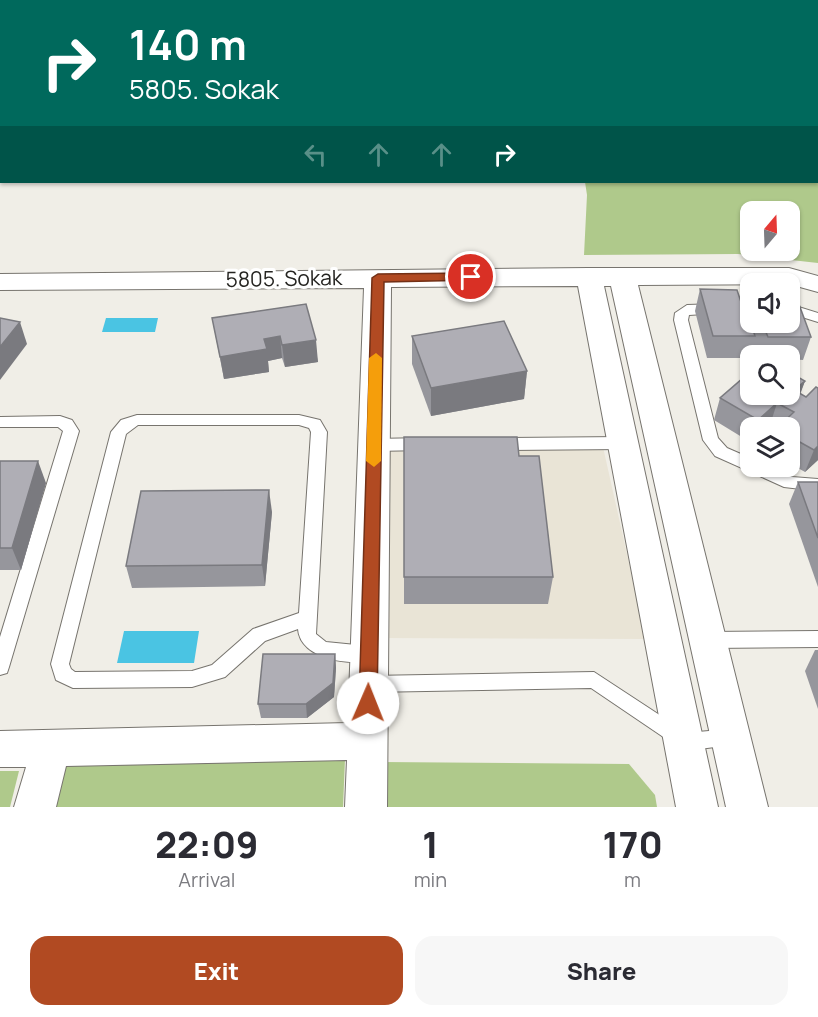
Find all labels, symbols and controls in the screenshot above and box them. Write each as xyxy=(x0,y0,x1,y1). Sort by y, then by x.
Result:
text: 140 m xyxy=(129,15,247,73)
icon: right xyxy=(30,24,108,102)
text: 5805. Sokak xyxy=(129,70,279,107)
icon: left xyxy=(299,138,332,171)
icon: ahead xyxy=(362,138,395,171)
icon: ahead xyxy=(425,138,458,171)
icon: right xyxy=(488,138,521,171)
north arrow xyxy=(740,201,800,261)
map controls xyxy=(740,201,800,477)
pin xyxy=(445,251,496,302)
icon: arrive xyxy=(454,260,487,293)
street label: 5805. Sokak xyxy=(225,263,343,293)
button: sound xyxy=(740,273,800,333)
button: search xyxy=(740,345,800,405)
button: layers xyxy=(740,417,800,477)
position arrow xyxy=(336,671,400,735)
text: 22:09 xyxy=(155,820,258,869)
text: 1 xyxy=(422,820,439,869)
text: 170 xyxy=(602,820,663,869)
text: Arrival xyxy=(178,866,235,893)
text: min xyxy=(414,866,447,893)
text: m xyxy=(624,866,641,893)
button: Exit xyxy=(30,936,403,1005)
button: Share xyxy=(415,936,788,1005)

